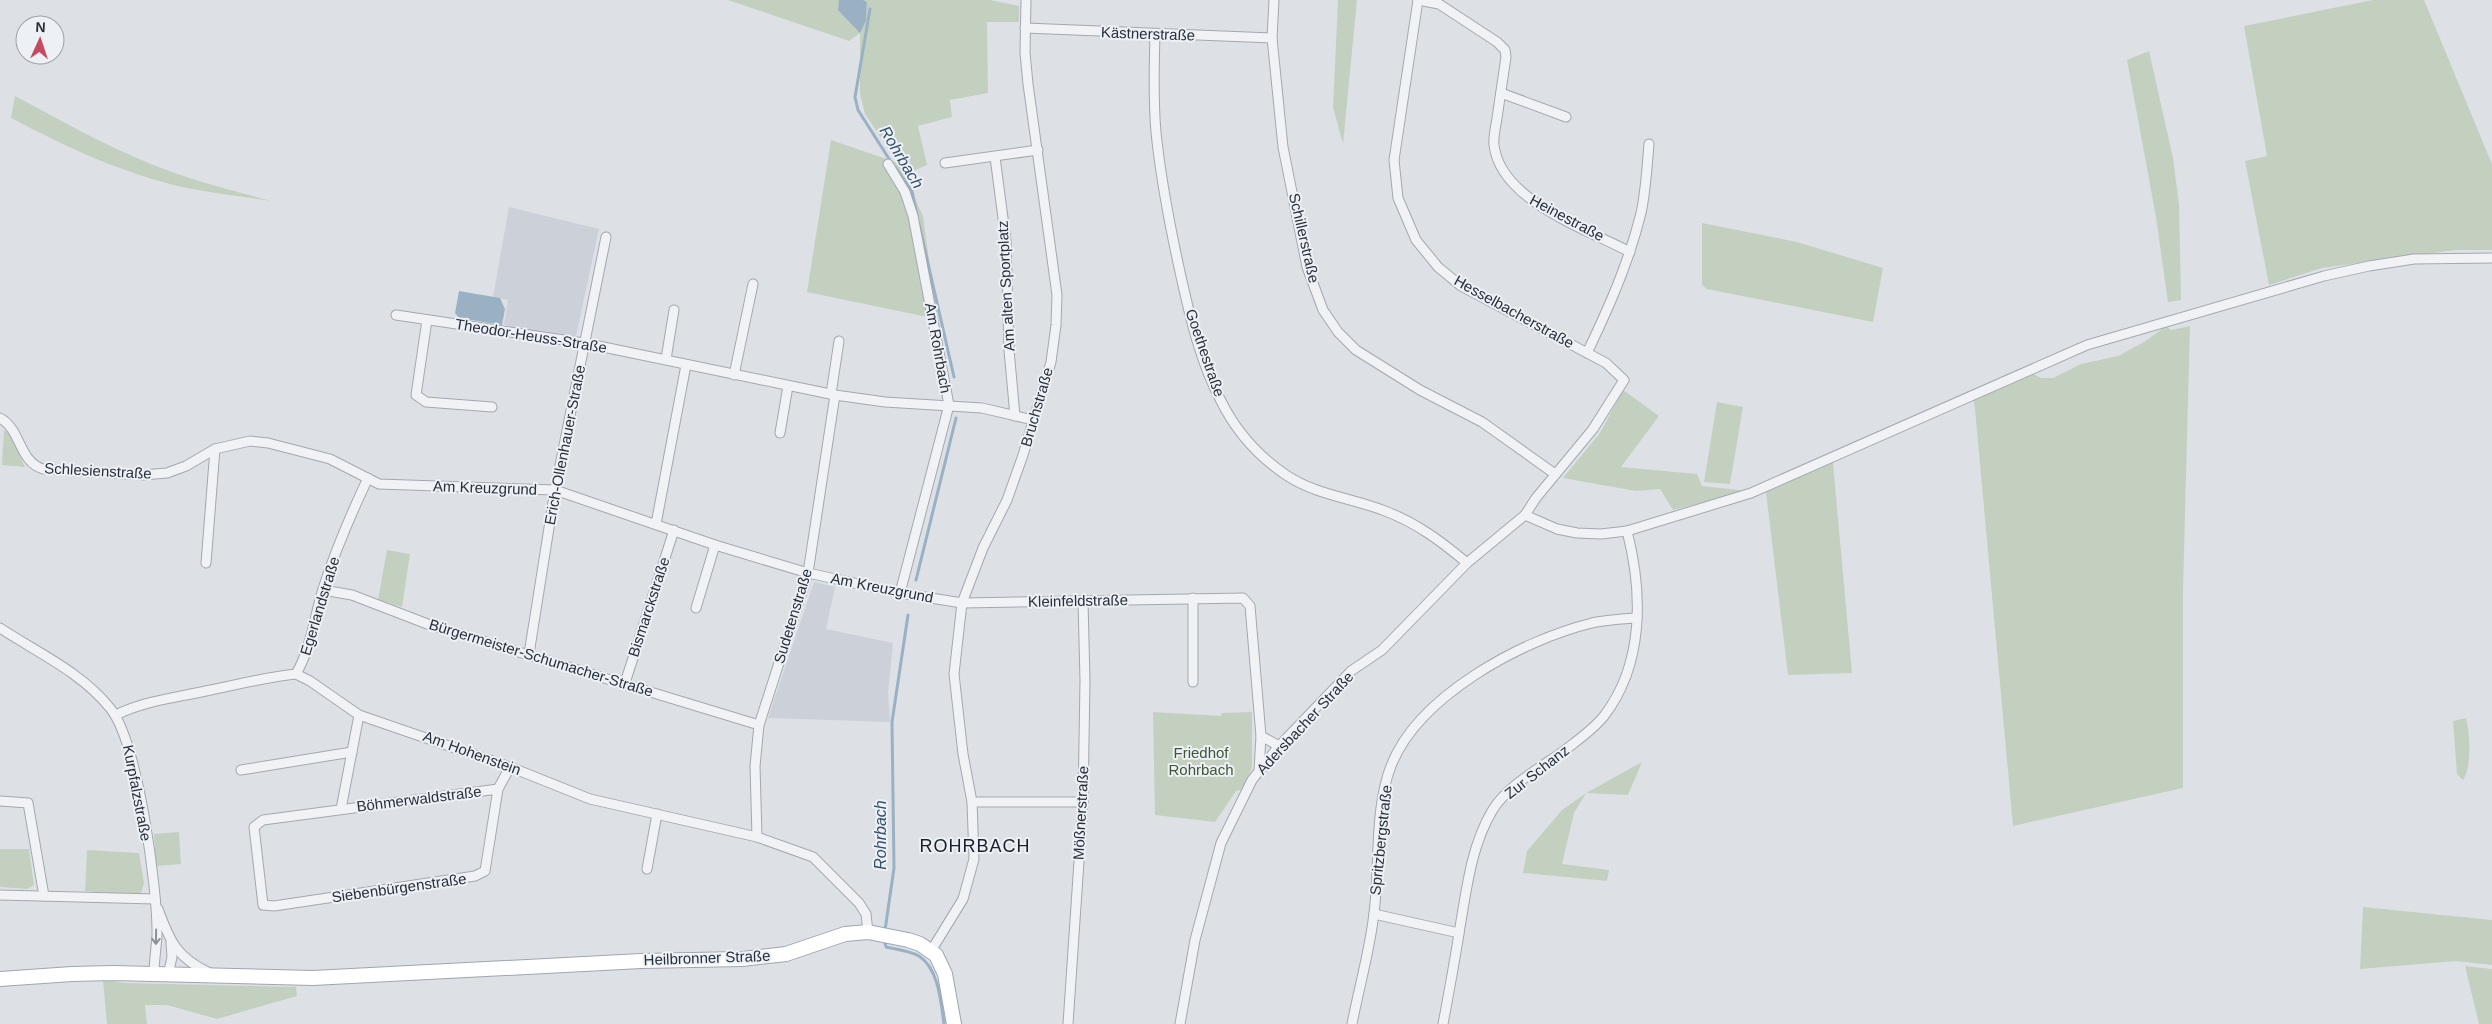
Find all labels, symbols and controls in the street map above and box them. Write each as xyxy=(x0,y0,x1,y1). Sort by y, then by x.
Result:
north arrow xyxy=(15,15,65,65)
text: N xyxy=(35,19,46,35)
street label: Kästnerstraße xyxy=(1101,23,1195,44)
water label: Rohrbach xyxy=(876,123,927,191)
street label: Schillerstraße xyxy=(1286,191,1323,284)
street label: Heinestraße xyxy=(1527,191,1607,244)
street label: Am alten Sportplatz xyxy=(994,220,1017,352)
street label: Hesselbacherstraße xyxy=(1451,272,1577,352)
street label: Am Rohrbach xyxy=(922,301,955,395)
street label: Goethestraße xyxy=(1183,307,1228,399)
street label: Theodor-Heuss-Straße xyxy=(454,315,608,356)
street label: Erich-Ollenhauer-Straße xyxy=(541,363,588,526)
street label: Bruchstraße xyxy=(1017,365,1056,448)
street label: Schlesienstraße xyxy=(44,459,152,482)
street label: Am Kreuzgrund xyxy=(433,477,537,498)
street label: Egerlandstraße xyxy=(296,554,343,657)
street label: Bismarckstraße xyxy=(624,555,673,659)
street label: Sudetenstraße xyxy=(770,566,815,665)
street label: Am Kreuzgrund xyxy=(829,569,935,606)
street label: Kleinfeldstraße xyxy=(1028,591,1128,610)
street label: Bürgermeister-Schumacher-Straße xyxy=(427,615,655,700)
street label: Adersbacher Straße xyxy=(1253,668,1357,778)
street label: Am Hohenstein xyxy=(421,727,523,778)
street label: Zur Schanz xyxy=(1501,741,1572,802)
street label: Kurpfalzstraße xyxy=(120,743,155,842)
park label: Friedhof Rohrbach xyxy=(1168,744,1234,778)
street label: Mößnerstraße xyxy=(1070,765,1091,860)
street label: Böhmerwaldstraße xyxy=(355,782,482,815)
street label: Spritzbergstraße xyxy=(1366,784,1395,896)
water label: Rohrbach xyxy=(872,800,889,870)
district label: ROHRBACH xyxy=(919,836,1031,856)
street label: Siebenbürgenstraße xyxy=(330,870,467,905)
one-way arrow xyxy=(151,928,161,944)
street label: Heilbronner Straße xyxy=(643,947,771,968)

